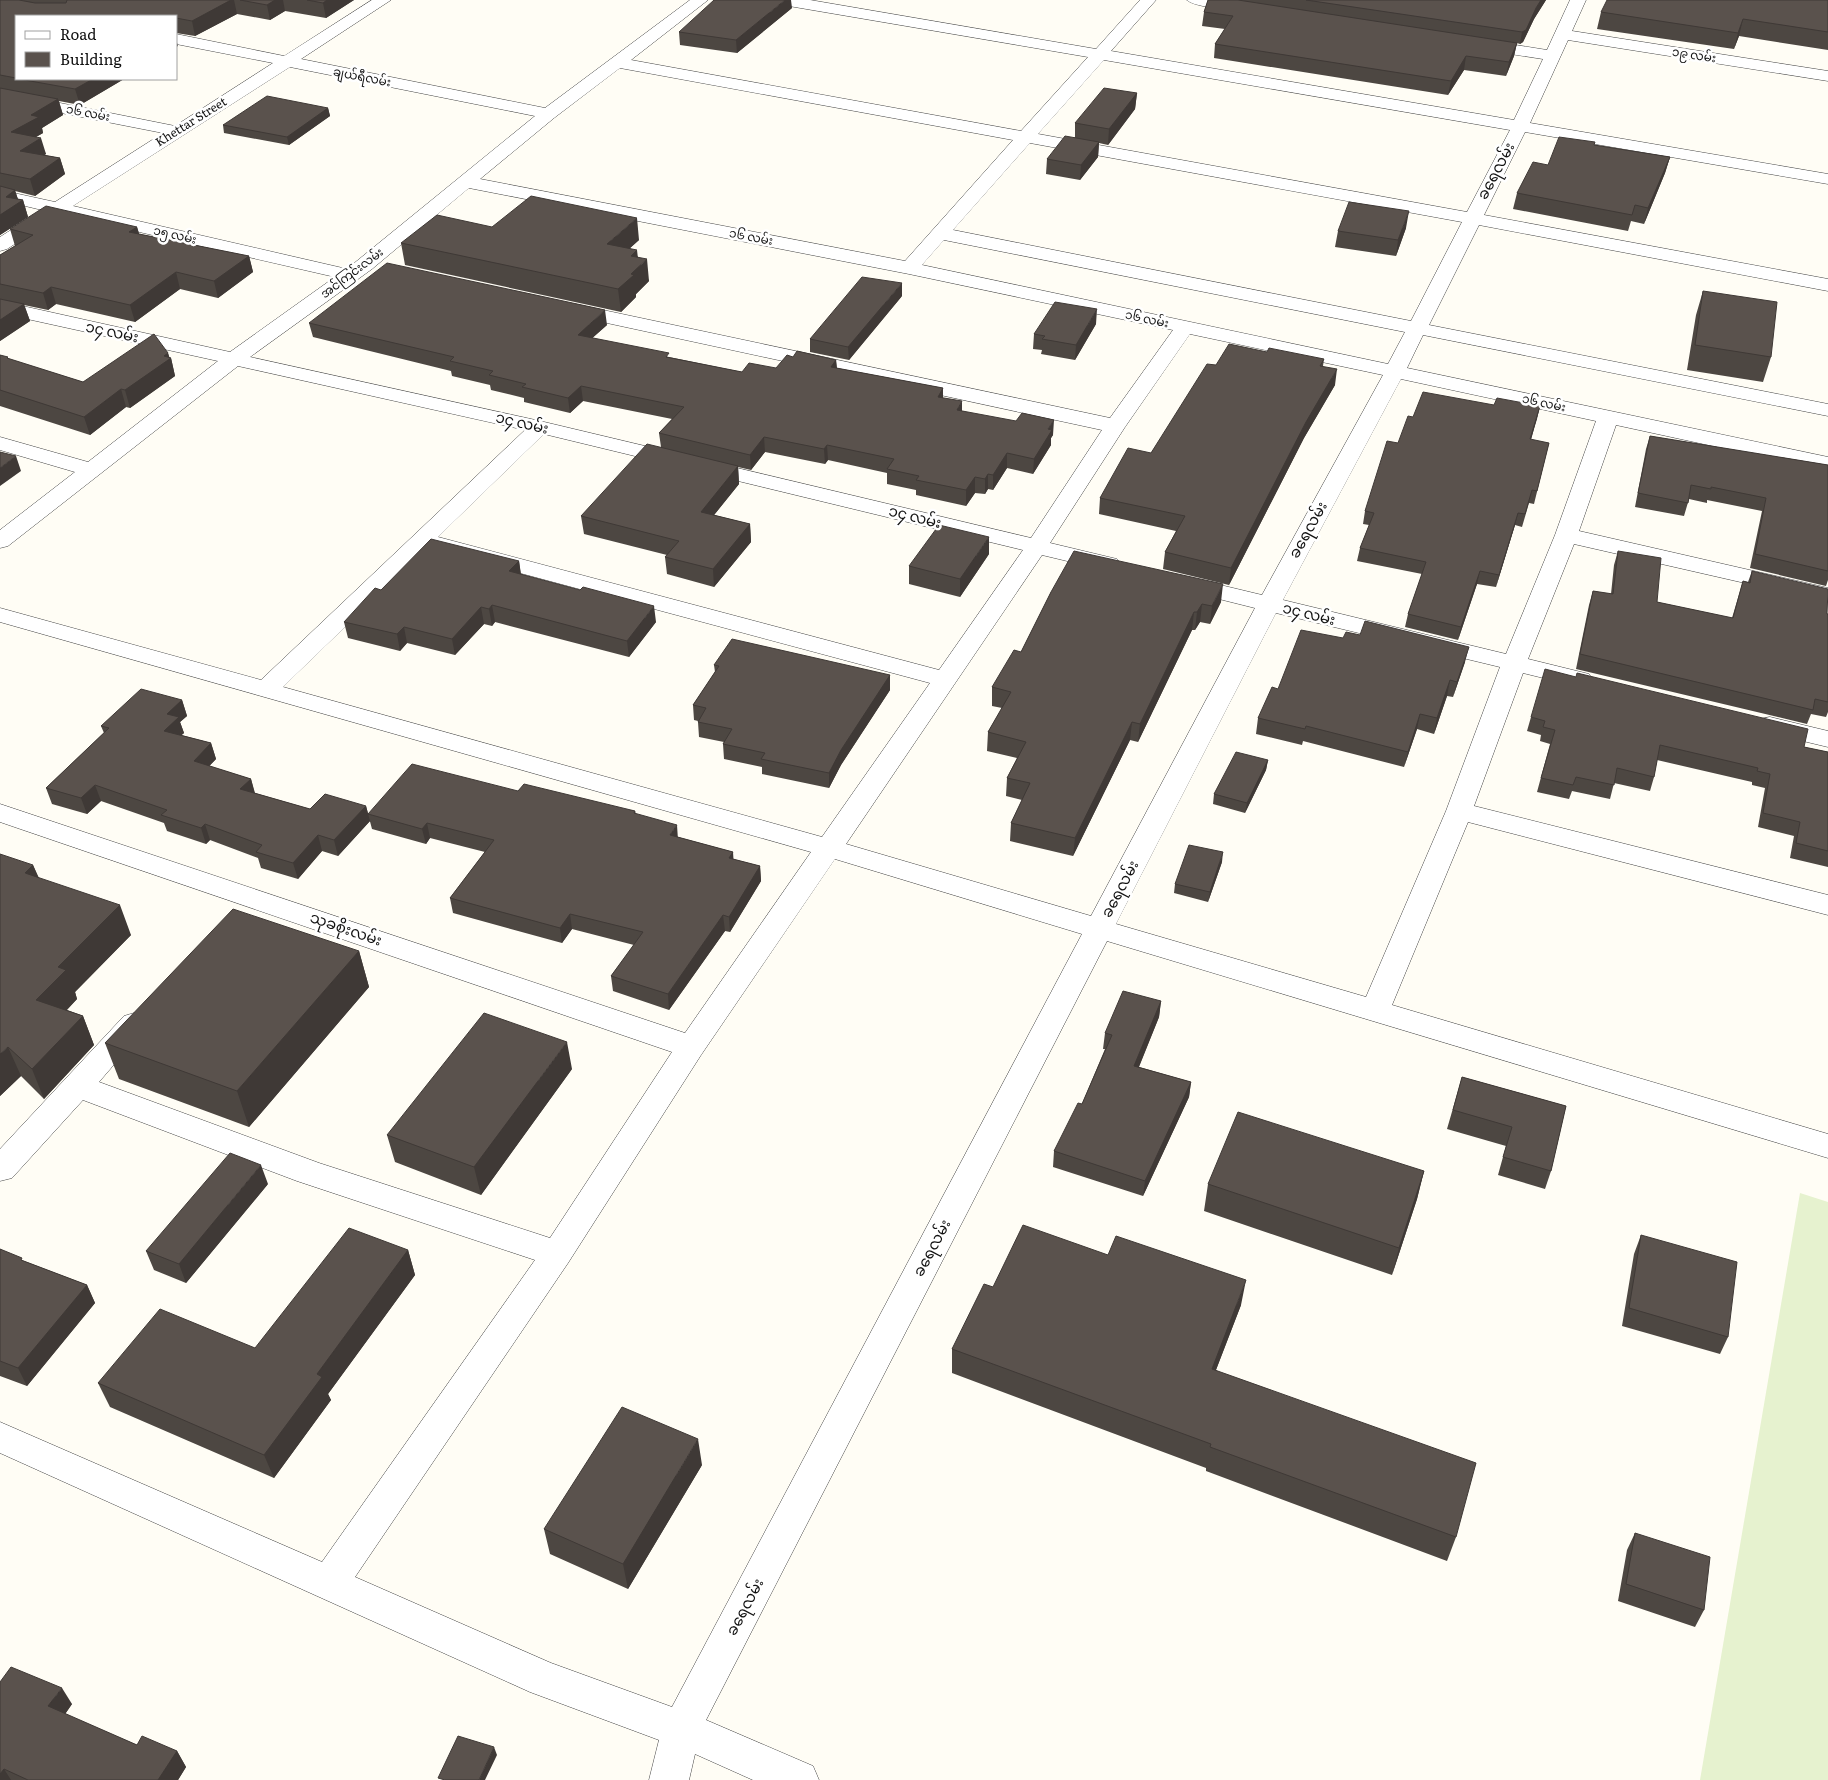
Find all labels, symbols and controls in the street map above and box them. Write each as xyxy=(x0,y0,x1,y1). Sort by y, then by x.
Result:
legend xyxy=(15,15,178,80)
text: Road xyxy=(60,22,96,45)
street label: ၁၉ လမ်း xyxy=(1671,42,1717,68)
text: Building xyxy=(60,47,122,70)
street label: ချယ်ရီလမ်း xyxy=(331,62,393,92)
street label: Khettar Street xyxy=(151,92,230,150)
street label: ၁၆ လမ်း xyxy=(65,99,112,125)
street label: ခရေလမ်း xyxy=(1470,138,1521,204)
street label: ၁၅ လမ်း xyxy=(151,220,199,250)
street label: ၁၆ လမ်း xyxy=(728,223,775,249)
street label: အင်ကြင်းလမ်း xyxy=(316,243,388,303)
street label: ၁၆ လမ်း xyxy=(1124,305,1171,331)
street label: ၁၄ လမ်း xyxy=(83,314,141,349)
street label: ၁၆ လမ်း xyxy=(1521,389,1568,415)
street label: ၁၄ လမ်း xyxy=(493,404,551,441)
street label: ခရေလမ်း xyxy=(1282,497,1334,563)
street label: ၁၄ လမ်း xyxy=(886,498,944,535)
street label: ၁၄ လမ်း xyxy=(1280,595,1338,632)
street label: ခရေလမ်း xyxy=(1094,856,1145,922)
street label: သုခစိုးလမ်း xyxy=(307,905,385,952)
street label: ခရေလမ်း xyxy=(906,1215,957,1281)
street label: ခရေလမ်း xyxy=(719,1574,770,1640)

